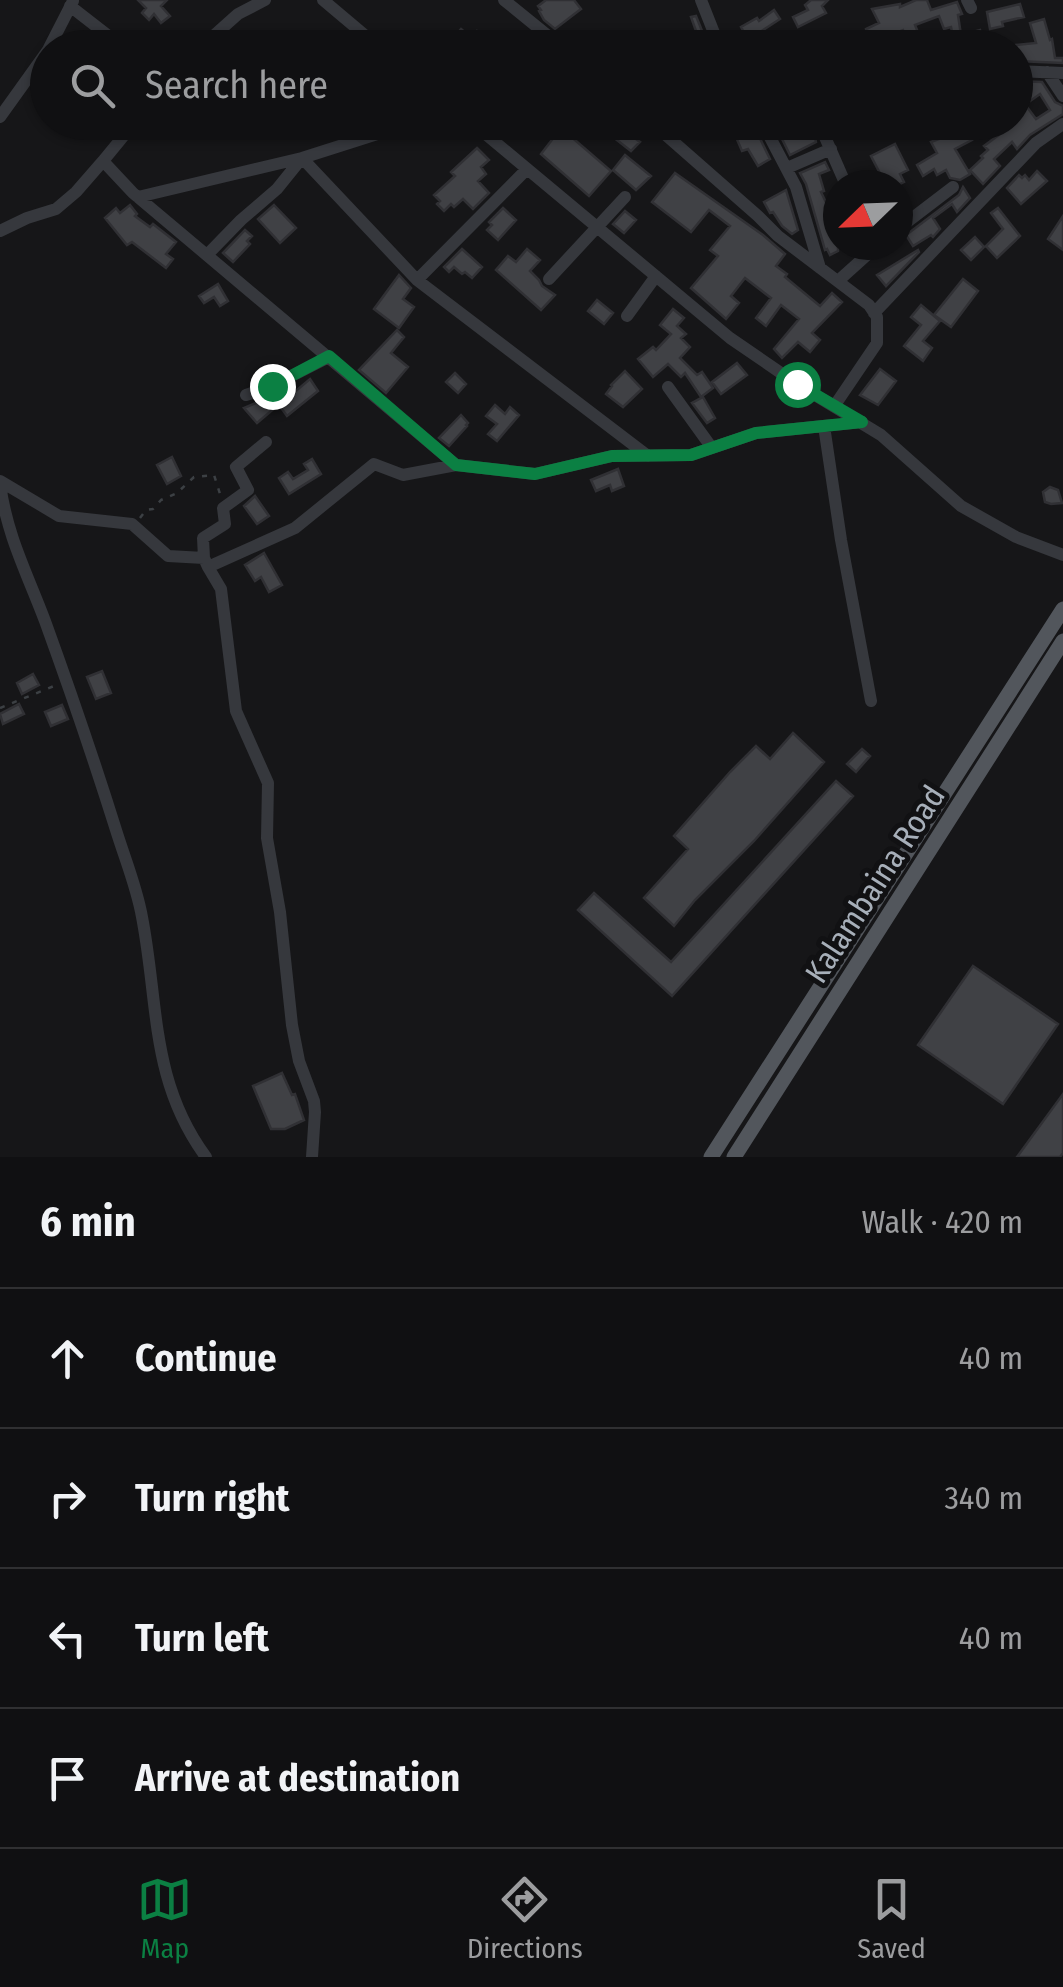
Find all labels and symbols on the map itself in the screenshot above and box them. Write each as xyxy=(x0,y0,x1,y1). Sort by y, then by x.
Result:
north arrow xyxy=(823,170,913,260)
route start xyxy=(775,362,821,408)
route end xyxy=(250,364,296,410)
street label: Kalambaina Road xyxy=(797,778,953,990)

